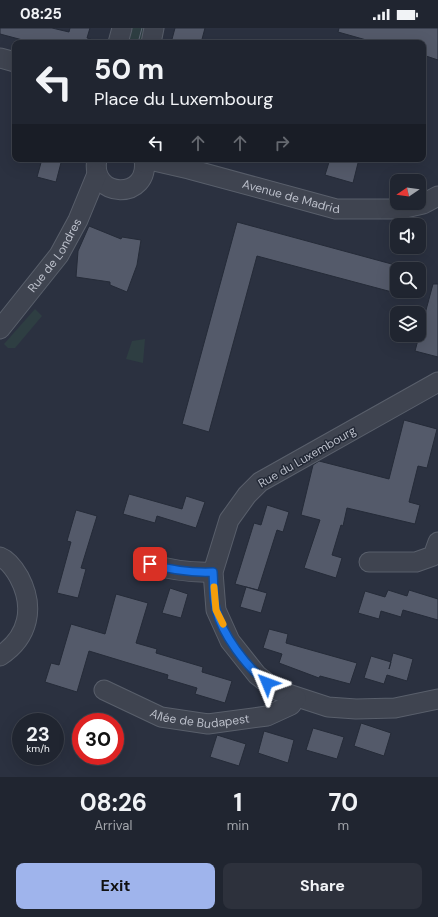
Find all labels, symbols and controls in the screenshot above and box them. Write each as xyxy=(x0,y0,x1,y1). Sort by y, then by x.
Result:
text: 08:25 xyxy=(20,4,62,24)
text: 50 m xyxy=(94,51,164,88)
icon: left xyxy=(28,56,80,108)
text: Place du Luxembourg xyxy=(94,87,273,111)
icon: left xyxy=(145,132,167,154)
icon: ahead xyxy=(187,132,209,154)
icon: ahead xyxy=(229,132,251,154)
icon: right xyxy=(271,132,293,154)
north arrow xyxy=(390,174,426,210)
map controls xyxy=(390,174,426,342)
street label: Avenue de Madrid xyxy=(241,176,340,217)
street label: Rue de Londres xyxy=(24,216,85,296)
button: sound xyxy=(390,218,426,254)
button: search xyxy=(390,262,426,298)
button: layers xyxy=(390,306,426,342)
street label: Rue du Luxembourg xyxy=(255,422,359,492)
pin xyxy=(133,547,167,581)
icon: arrive xyxy=(139,553,161,575)
position arrow xyxy=(246,662,288,704)
street label: Allée de Budapest xyxy=(147,705,251,732)
speed limit sign: 30 xyxy=(72,713,124,765)
text: 23 xyxy=(26,721,50,747)
text: km/h xyxy=(26,742,50,755)
text: 08:26 xyxy=(80,787,147,818)
text: 1 xyxy=(233,787,242,818)
text: 70 xyxy=(329,787,358,818)
text: Arrival xyxy=(94,817,132,834)
text: min xyxy=(227,817,249,834)
text: m xyxy=(338,817,349,834)
button: Exit xyxy=(16,863,215,909)
button: Share xyxy=(223,863,422,909)

